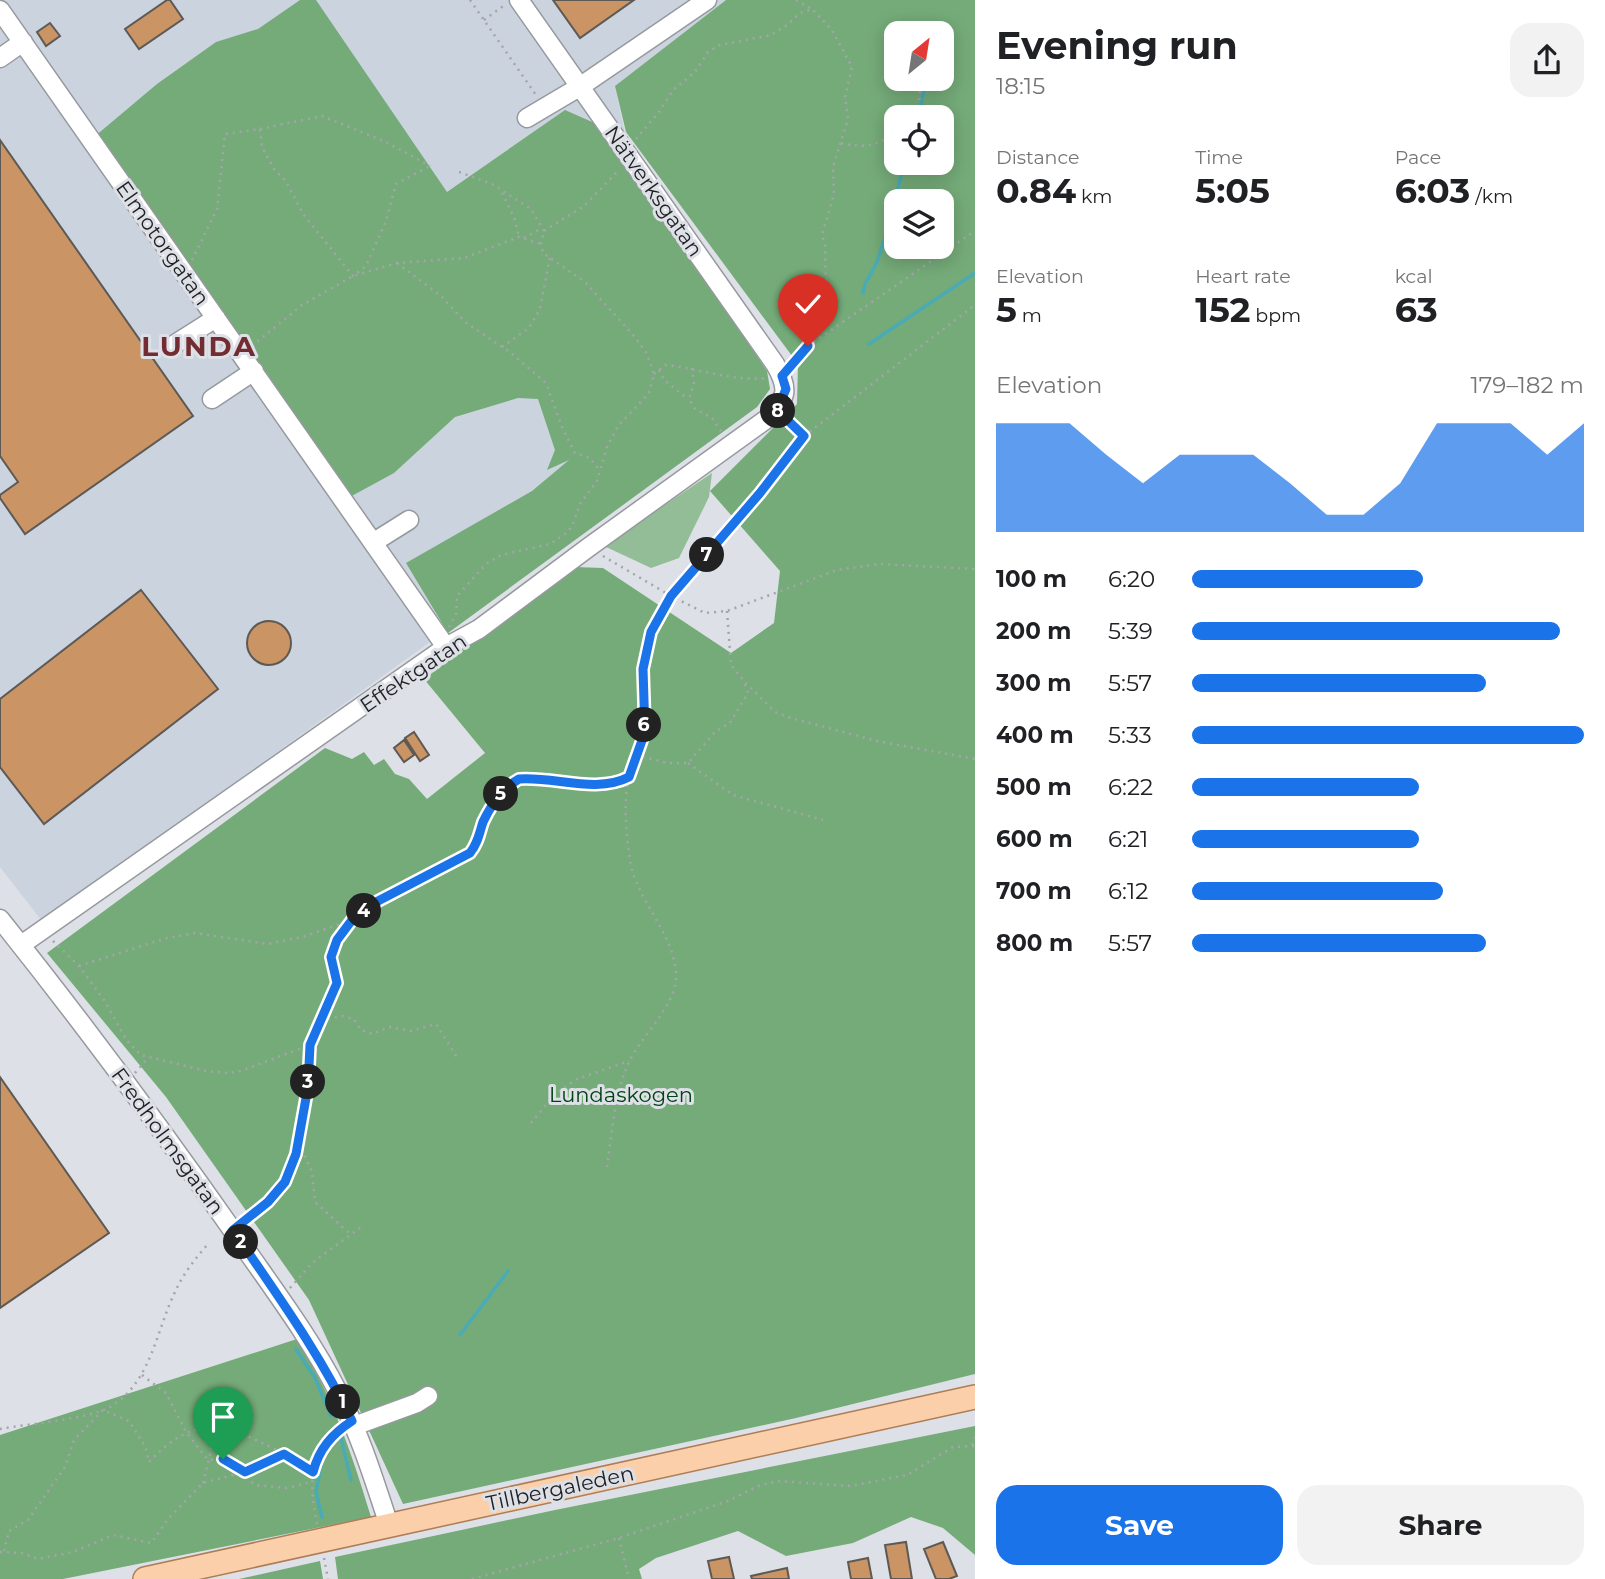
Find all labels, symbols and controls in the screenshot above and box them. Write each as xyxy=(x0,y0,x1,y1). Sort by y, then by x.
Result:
north arrow xyxy=(884,21,954,91)
map controls xyxy=(884,21,954,259)
text: Evening run xyxy=(996,22,1238,69)
button: share xyxy=(1510,23,1584,97)
text: 18:15 xyxy=(996,72,1045,100)
button: locate xyxy=(884,105,954,175)
street label: Nätverksgatan xyxy=(600,121,708,261)
text: Distance xyxy=(996,146,1079,169)
text: Time xyxy=(1195,146,1243,169)
text: Pace xyxy=(1395,146,1441,169)
text: 0.84 xyxy=(996,169,1076,212)
text: 5:05 xyxy=(1195,169,1270,212)
text: 6:03 xyxy=(1395,169,1470,212)
street label: Elmotorgatan xyxy=(111,176,215,310)
text: km xyxy=(1076,185,1112,208)
text: /km xyxy=(1470,185,1513,208)
button: layers xyxy=(884,189,954,259)
text: Elevation xyxy=(996,265,1084,288)
text: Heart rate xyxy=(1195,265,1291,288)
text: kcal xyxy=(1395,265,1433,288)
pin xyxy=(778,274,838,346)
icon: check xyxy=(789,285,827,323)
text: 5 xyxy=(996,288,1017,331)
text: 152 xyxy=(1195,288,1250,331)
text: 63 xyxy=(1395,288,1438,331)
text: m xyxy=(1017,304,1042,327)
text: bpm xyxy=(1250,304,1301,327)
district label: LUNDA xyxy=(141,329,257,363)
text: Elevation xyxy=(996,371,1102,399)
text: 179–182 m xyxy=(1470,371,1584,399)
pin: 8 xyxy=(760,394,796,428)
text: 8 xyxy=(771,399,784,422)
pin: 7 xyxy=(690,538,724,572)
text: 7 xyxy=(701,543,712,566)
text: 100 m xyxy=(996,565,1067,593)
text: 6:20 xyxy=(1108,565,1155,593)
text: 200 m xyxy=(996,617,1071,645)
text: 5:39 xyxy=(1108,617,1153,645)
street label: Effektgatan xyxy=(355,628,471,718)
text: 300 m xyxy=(996,669,1072,697)
text: 5:57 xyxy=(1108,669,1152,697)
pin: 6 xyxy=(626,708,662,742)
text: 6 xyxy=(637,713,650,736)
text: 400 m xyxy=(996,721,1074,749)
text: 5:33 xyxy=(1108,721,1152,749)
text: 500 m xyxy=(996,773,1072,801)
text: 6:22 xyxy=(1108,773,1153,801)
pin: 5 xyxy=(484,776,518,812)
text: 5 xyxy=(495,782,506,805)
text: 600 m xyxy=(996,825,1073,853)
text: 6:21 xyxy=(1108,825,1148,853)
text: 700 m xyxy=(996,877,1072,905)
text: 6:12 xyxy=(1108,877,1148,905)
pin: 4 xyxy=(346,894,382,928)
text: 4 xyxy=(357,899,370,922)
text: 800 m xyxy=(996,929,1073,957)
text: 5:57 xyxy=(1108,929,1152,957)
street label: Fredholmsgatan xyxy=(106,1063,230,1219)
pin: 3 xyxy=(290,1064,326,1100)
text: 3 xyxy=(302,1070,313,1093)
park label: Lundaskogen xyxy=(549,1082,693,1107)
pin: 2 xyxy=(224,1224,258,1260)
text: 2 xyxy=(235,1230,246,1253)
pin: 1 xyxy=(326,1384,360,1420)
pin xyxy=(193,1387,253,1459)
text: 1 xyxy=(339,1390,346,1413)
icon: arrive xyxy=(204,1398,242,1436)
street label: Tillbergaleden xyxy=(484,1460,636,1516)
button: Save xyxy=(996,1485,1283,1565)
button: Share xyxy=(1297,1485,1584,1565)

